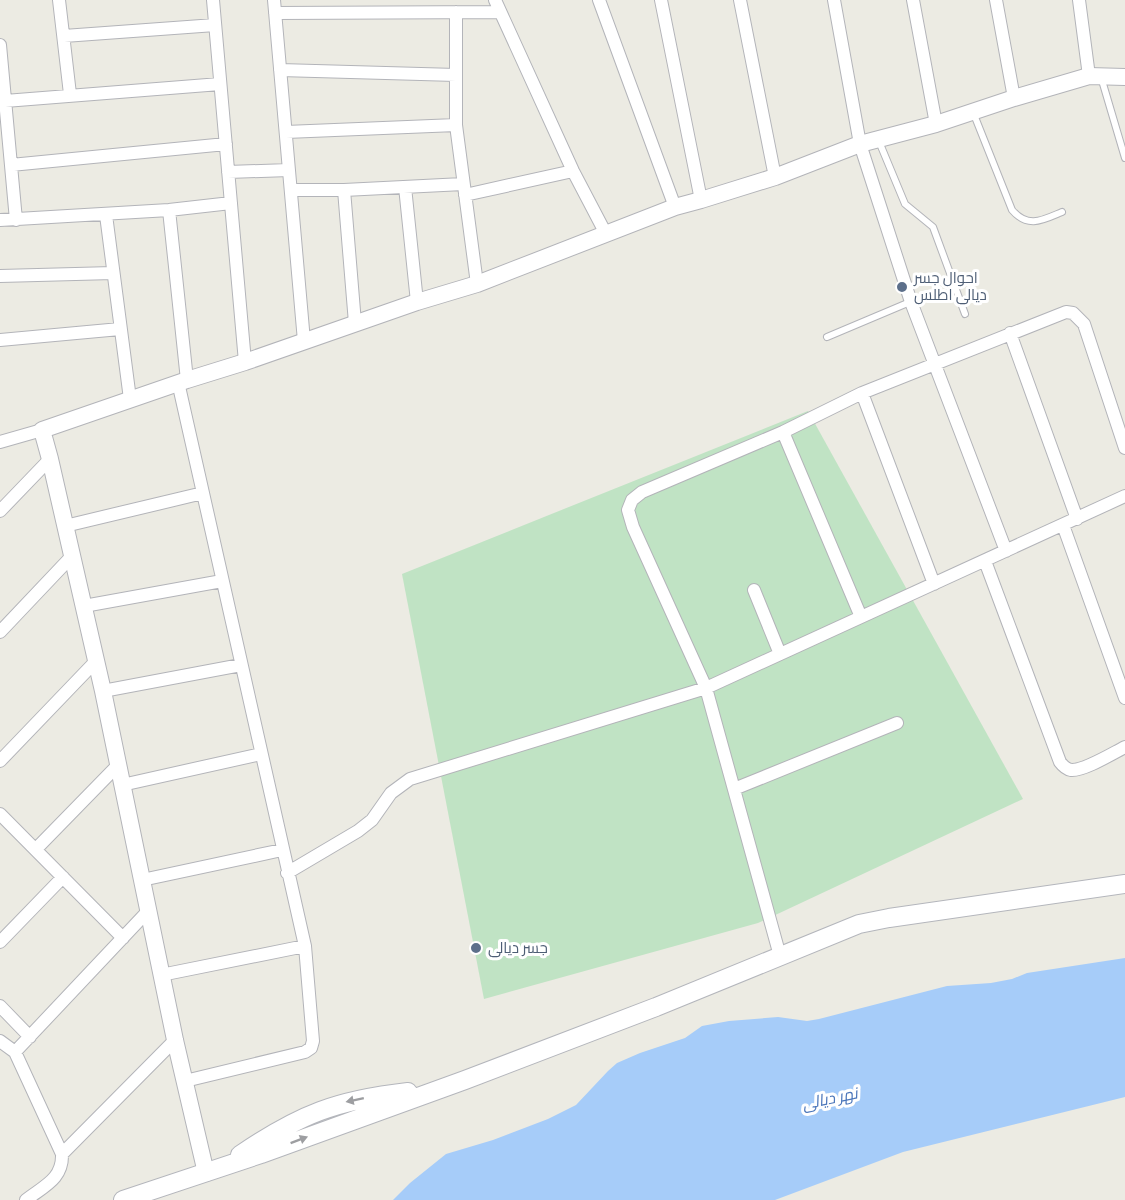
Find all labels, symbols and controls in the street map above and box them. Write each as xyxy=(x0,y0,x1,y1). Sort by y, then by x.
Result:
place label: احوال جسر ديالى اطلس xyxy=(913,269,987,305)
marker: احوال جسر ديالى اطلس xyxy=(895,280,909,294)
place label: جسر ديالى xyxy=(488,939,548,958)
marker: جسر ديالى xyxy=(469,941,483,955)
water label: نهر ديالى xyxy=(800,1083,861,1115)
one-way arrow xyxy=(346,1096,365,1106)
one-way arrow xyxy=(290,1135,308,1144)

